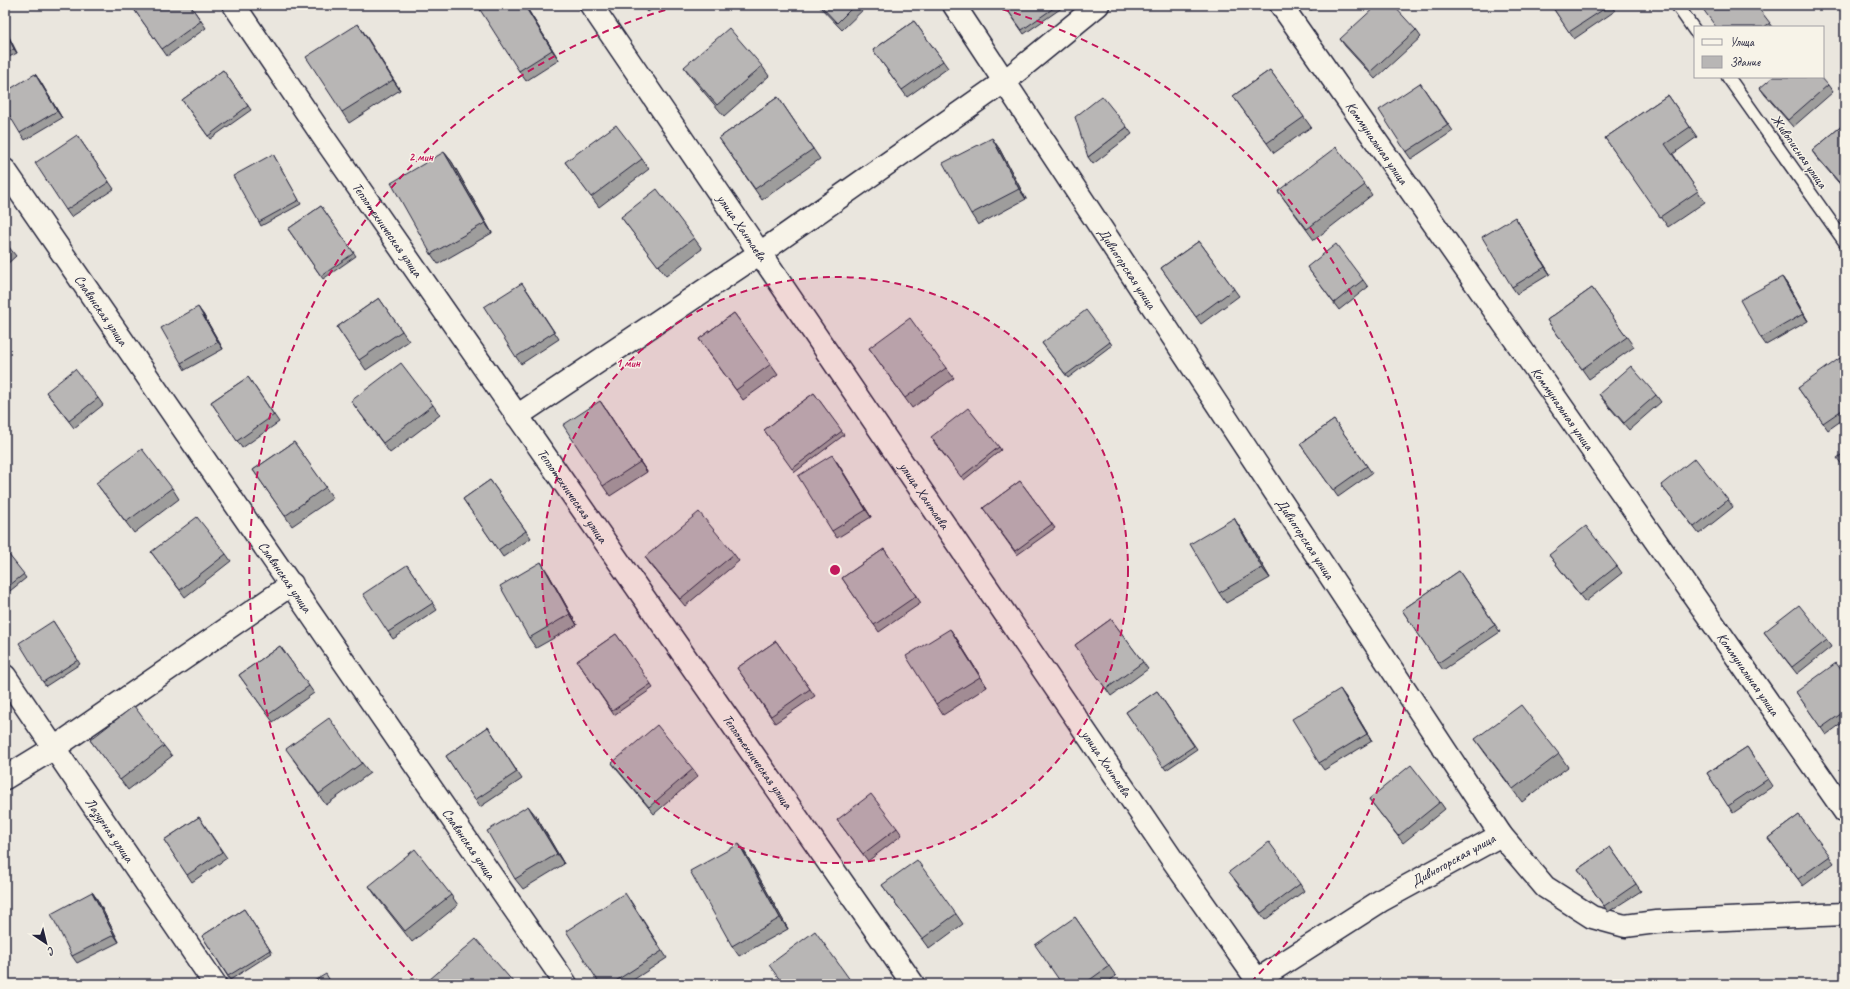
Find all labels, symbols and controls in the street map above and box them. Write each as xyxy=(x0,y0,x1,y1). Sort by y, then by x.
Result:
legend xyxy=(1694,26,1824,78)
text: Улица xyxy=(1730,34,1755,50)
text: Здание xyxy=(1730,54,1761,70)
street label: Коммунальная улица xyxy=(1342,98,1413,189)
street label: Живописная улица xyxy=(1767,111,1832,192)
text: 2 мин xyxy=(409,149,434,165)
street label: Теплотехническая улица xyxy=(349,179,427,281)
street label: улица Хантаева xyxy=(713,190,772,265)
street label: Дивногорская улица xyxy=(1094,224,1161,313)
street label: Славянская улица xyxy=(71,271,132,350)
text: 1 мин xyxy=(616,355,641,371)
street label: Коммунальная улица xyxy=(1528,363,1598,454)
street label: Теплотехническая улица xyxy=(534,445,612,547)
street label: улица Хантаева xyxy=(895,458,954,533)
street label: Дивногорская улица xyxy=(1273,495,1339,583)
street label: Славянская улица xyxy=(255,538,316,616)
centre of rings xyxy=(828,563,842,577)
street label: Коммунальная улица xyxy=(1714,629,1784,720)
street label: Теплотехническая улица xyxy=(719,711,797,813)
street label: улица Хантаева xyxy=(1078,726,1136,801)
street label: Лазурная улица xyxy=(82,794,138,866)
street label: Славянская улица xyxy=(439,805,500,883)
street label: Дивногорская улица xyxy=(1408,829,1499,890)
north arrow xyxy=(26,923,66,963)
text: С xyxy=(44,944,58,959)

